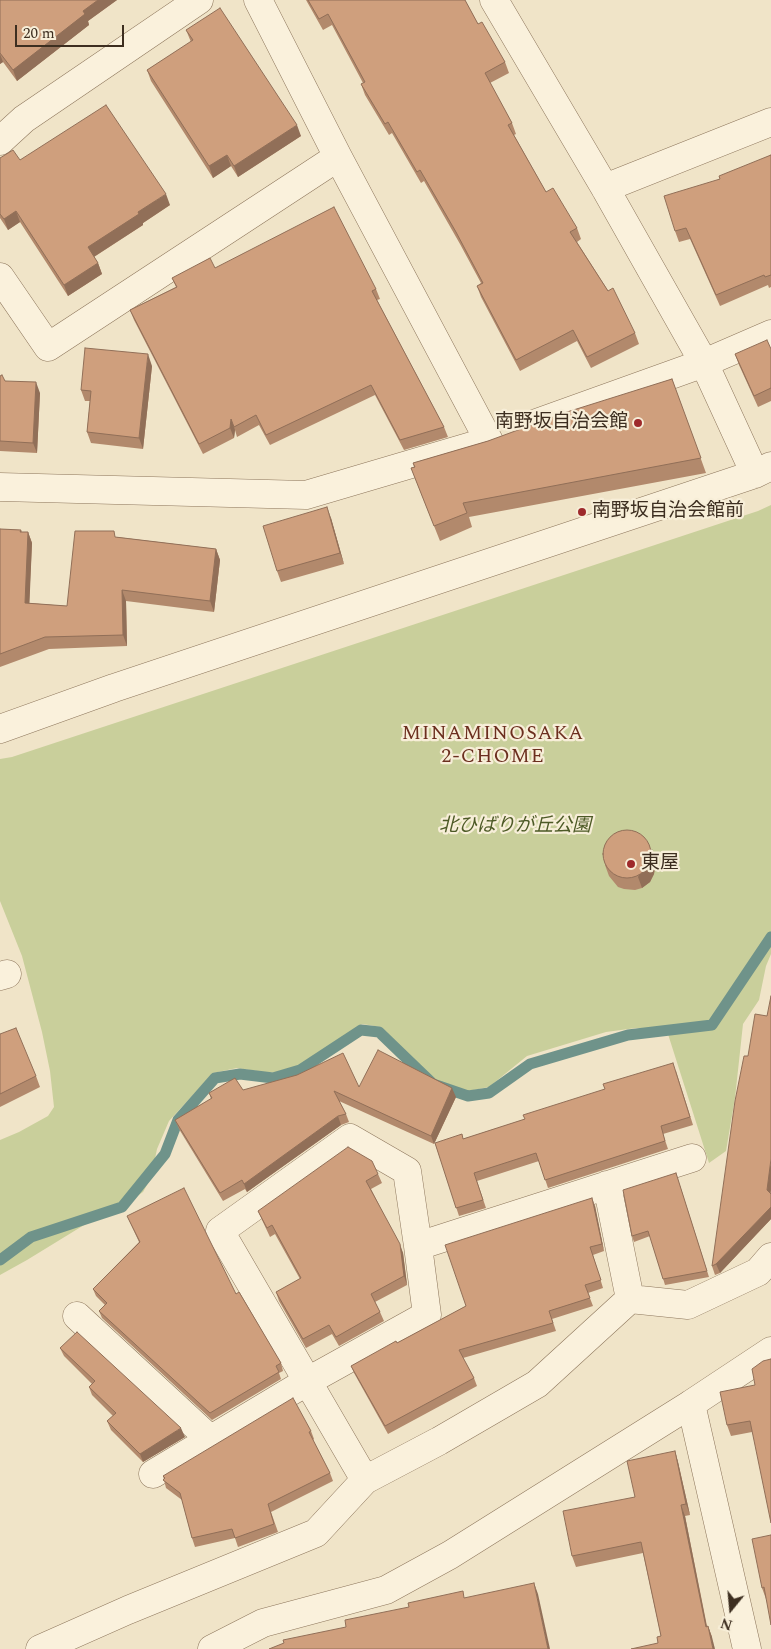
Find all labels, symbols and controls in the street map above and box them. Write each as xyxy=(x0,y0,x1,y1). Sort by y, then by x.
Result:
scale bar xyxy=(18,15,126,47)
text: 20 m xyxy=(23,22,55,45)
place label: 南野坂自治会館 xyxy=(495,412,628,434)
marker: 南野坂自治会館 xyxy=(632,417,644,429)
place label: 南野坂自治会館前 xyxy=(592,501,744,523)
marker: 南野坂自治会館前 xyxy=(576,506,588,518)
district label: MINAMINOSAKA 2-CHOME xyxy=(400,723,586,770)
park label: 北ひばりが丘公園 xyxy=(439,816,591,838)
place label: 東屋 xyxy=(641,853,679,875)
marker: 東屋 xyxy=(625,858,637,870)
north arrow xyxy=(706,1584,756,1634)
text: N xyxy=(718,1612,735,1636)

